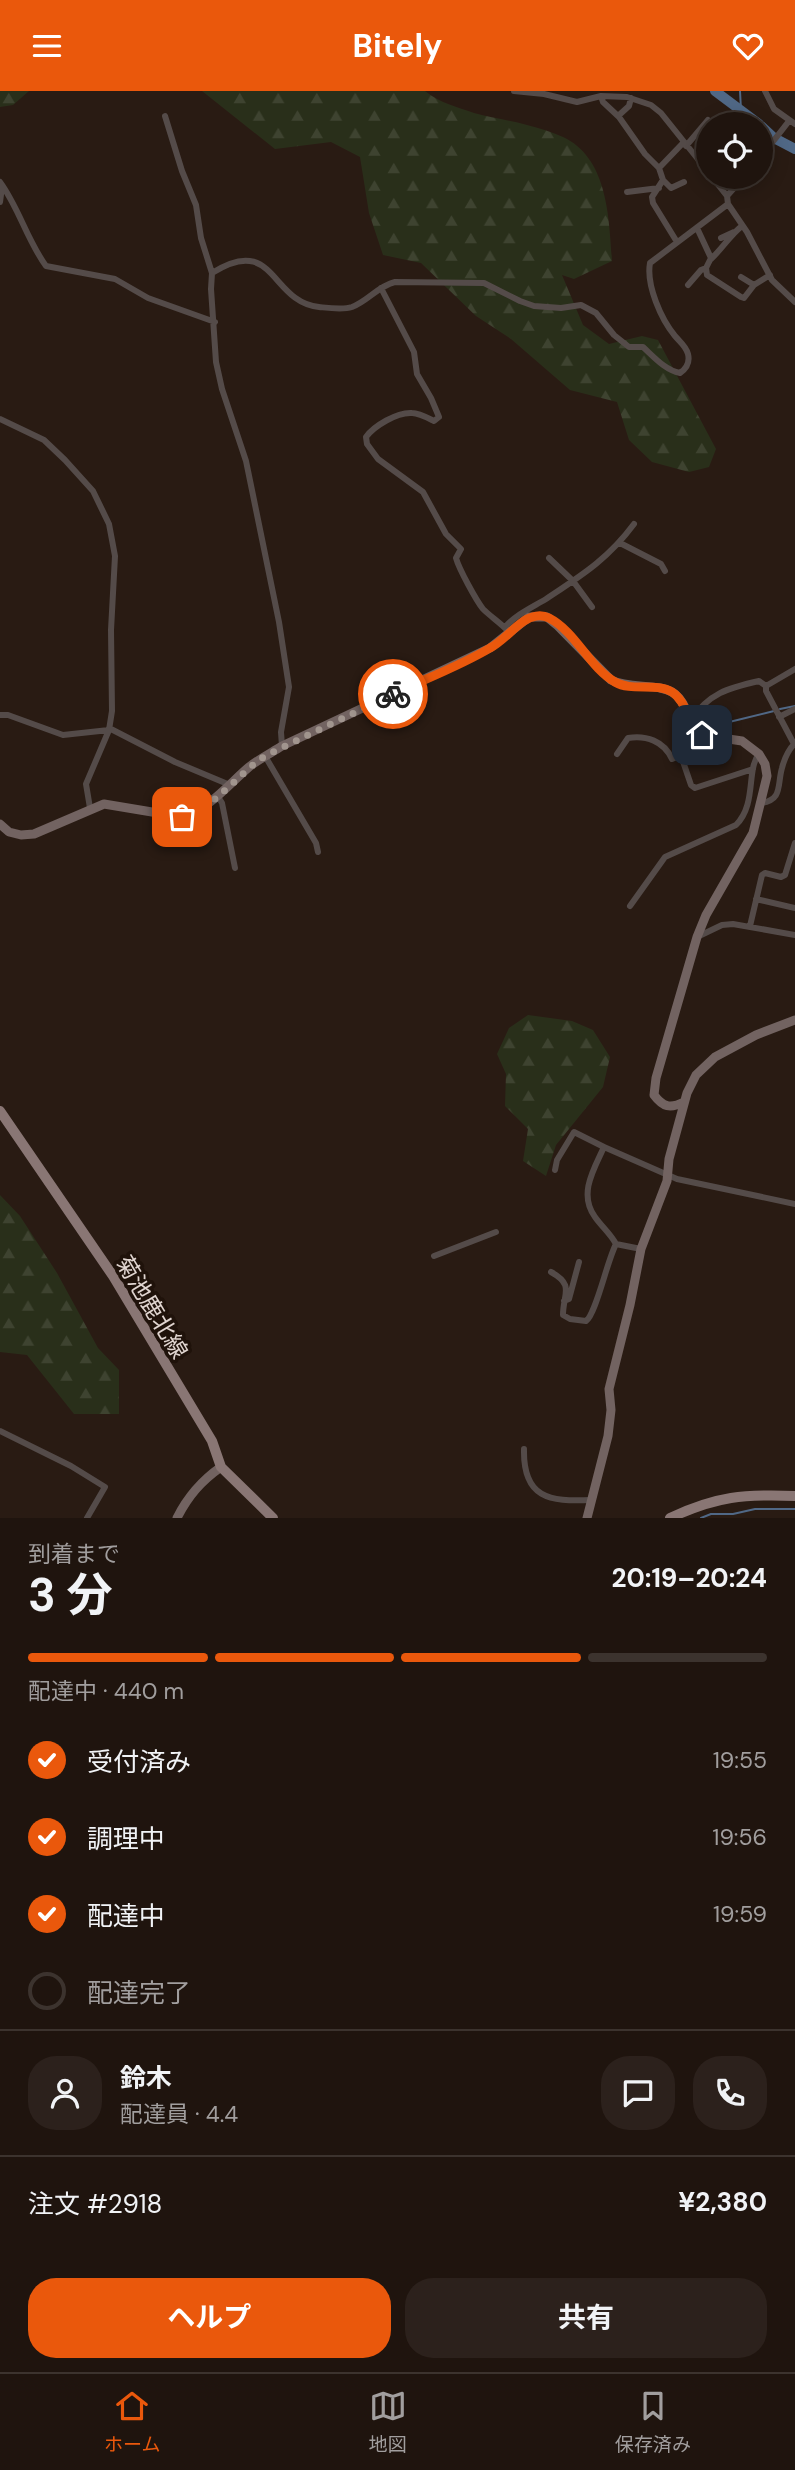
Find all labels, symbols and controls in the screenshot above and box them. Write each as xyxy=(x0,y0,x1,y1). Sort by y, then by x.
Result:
text: Bitely xyxy=(353,25,442,67)
icon: menu xyxy=(28,27,66,65)
icon: heart xyxy=(729,27,767,65)
map controls xyxy=(696,112,773,189)
button: locate xyxy=(696,112,773,189)
courier xyxy=(358,659,428,729)
icon: bike xyxy=(374,675,412,713)
pin xyxy=(672,705,732,765)
icon: home xyxy=(683,716,721,754)
pin xyxy=(152,787,212,847)
icon: bag xyxy=(163,798,201,836)
street label: 菊池鹿北線 xyxy=(110,1250,194,1364)
text: 到着まで xyxy=(28,1539,120,1569)
text: 20:19–20:24 xyxy=(612,1561,767,1595)
text: 3 分 xyxy=(28,1565,113,1625)
text: 配達中 · 440 m xyxy=(28,1676,184,1706)
icon: check xyxy=(28,1741,66,1779)
text: 受付済み xyxy=(87,1745,191,1779)
text: 19:55 xyxy=(713,1745,767,1775)
icon: check xyxy=(28,1818,66,1856)
text: 調理中 xyxy=(87,1822,165,1856)
text: 19:56 xyxy=(712,1822,767,1852)
icon: check xyxy=(28,1895,66,1933)
text: 配達中 xyxy=(87,1899,165,1933)
text: 19:59 xyxy=(713,1899,767,1929)
text: 配達完了 xyxy=(87,1976,191,2010)
button: person xyxy=(28,2056,102,2130)
button: chat xyxy=(601,2056,675,2130)
button: phone xyxy=(693,2056,767,2130)
text: 鈴木 xyxy=(120,2061,172,2095)
text: 配達員 · 4.4 xyxy=(120,2099,238,2129)
text: ¥2,380 xyxy=(678,2185,767,2219)
text: 注文 #2918 xyxy=(28,2187,162,2221)
button: ヘルプ xyxy=(28,2278,391,2358)
button: 共有 xyxy=(405,2278,767,2358)
tab: ホーム xyxy=(104,2387,161,2457)
tab: 地図 xyxy=(369,2387,407,2457)
tab: 保存済み xyxy=(615,2387,691,2457)

